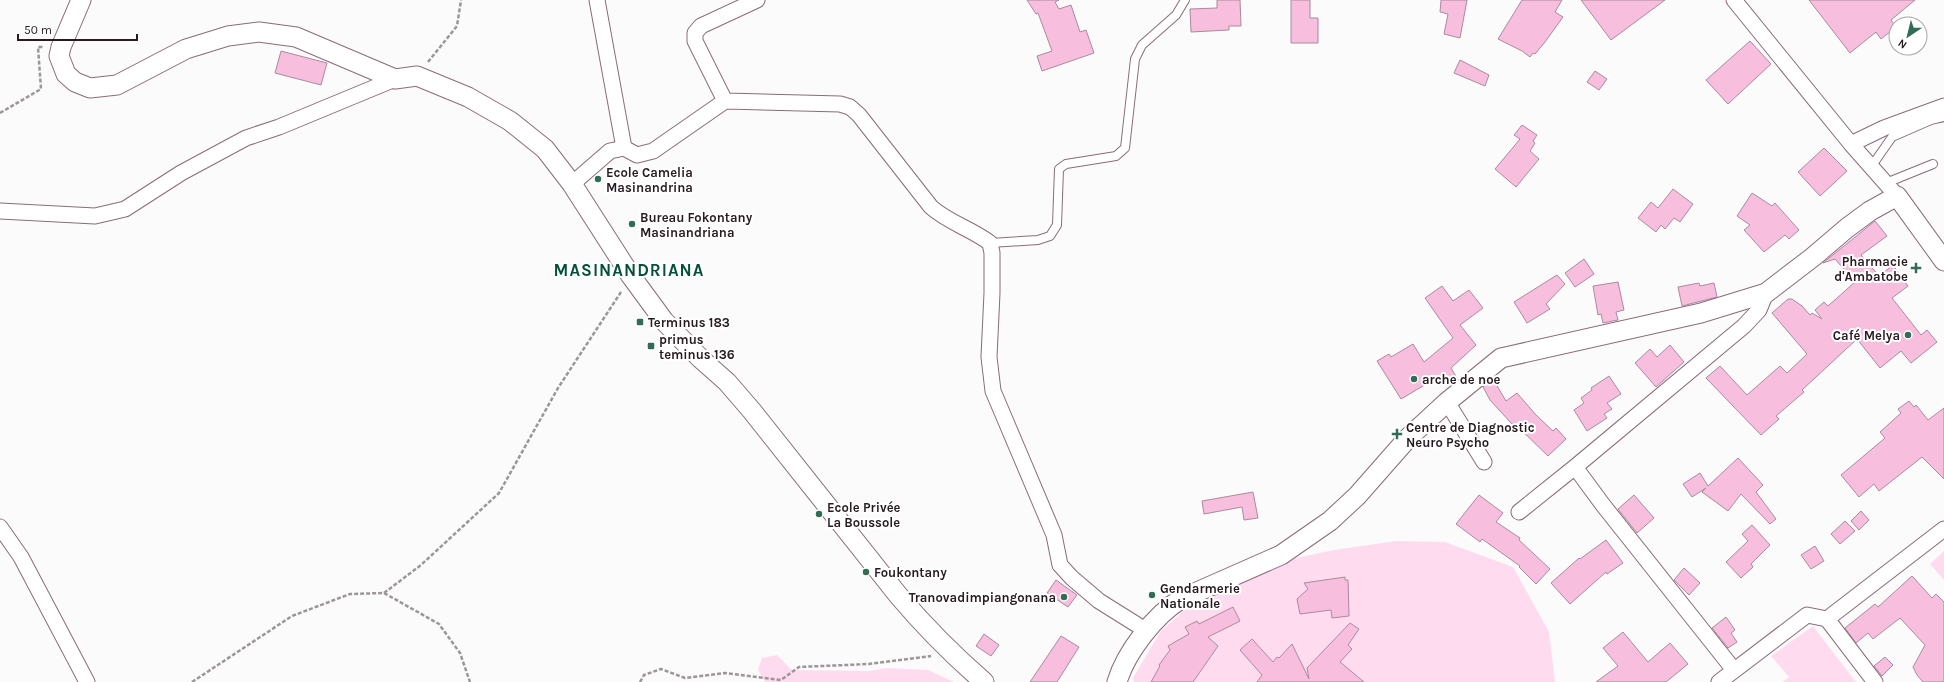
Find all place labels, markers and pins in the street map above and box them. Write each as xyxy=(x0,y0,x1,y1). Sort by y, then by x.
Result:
place label: Ecole Camelia Masinandrina xyxy=(606,165,693,195)
marker: Ecole Camelia Masinandrina xyxy=(593,174,603,184)
place label: Bureau Fokontany Masinandriana xyxy=(640,210,753,240)
marker: Bureau Fokontany Masinandriana xyxy=(627,219,637,229)
place label: Pharmacie d'Ambatobe xyxy=(1834,254,1908,284)
marker: Pharmacie d'Ambatobe xyxy=(1911,263,1921,273)
place label: Terminus 183 xyxy=(648,315,730,330)
marker: Terminus 183 xyxy=(635,317,645,327)
place label: Café Melya xyxy=(1833,328,1900,343)
marker: Café Melya xyxy=(1903,330,1913,340)
place label: primus teminus 136 xyxy=(659,332,735,362)
marker: primus teminus 136 xyxy=(646,341,656,351)
place label: arche de noe xyxy=(1422,372,1500,387)
marker: arche de noe xyxy=(1409,374,1419,384)
place label: Centre de Diagnostic Neuro Psycho xyxy=(1406,420,1535,450)
marker: Centre de Diagnostic Neuro Psycho xyxy=(1391,428,1403,440)
place label: Ecole Privée La Boussole xyxy=(827,500,901,530)
marker: Ecole Privée La Boussole xyxy=(814,509,824,519)
place label: Foukontany xyxy=(874,565,947,580)
marker: Foukontany xyxy=(861,567,871,577)
place label: Gendarmerie Nationale xyxy=(1160,581,1240,611)
place label: Tranovadimpiangonana xyxy=(909,590,1056,605)
marker: Gendarmerie Nationale xyxy=(1147,590,1157,600)
marker: Tranovadimpiangonana xyxy=(1059,592,1069,602)

